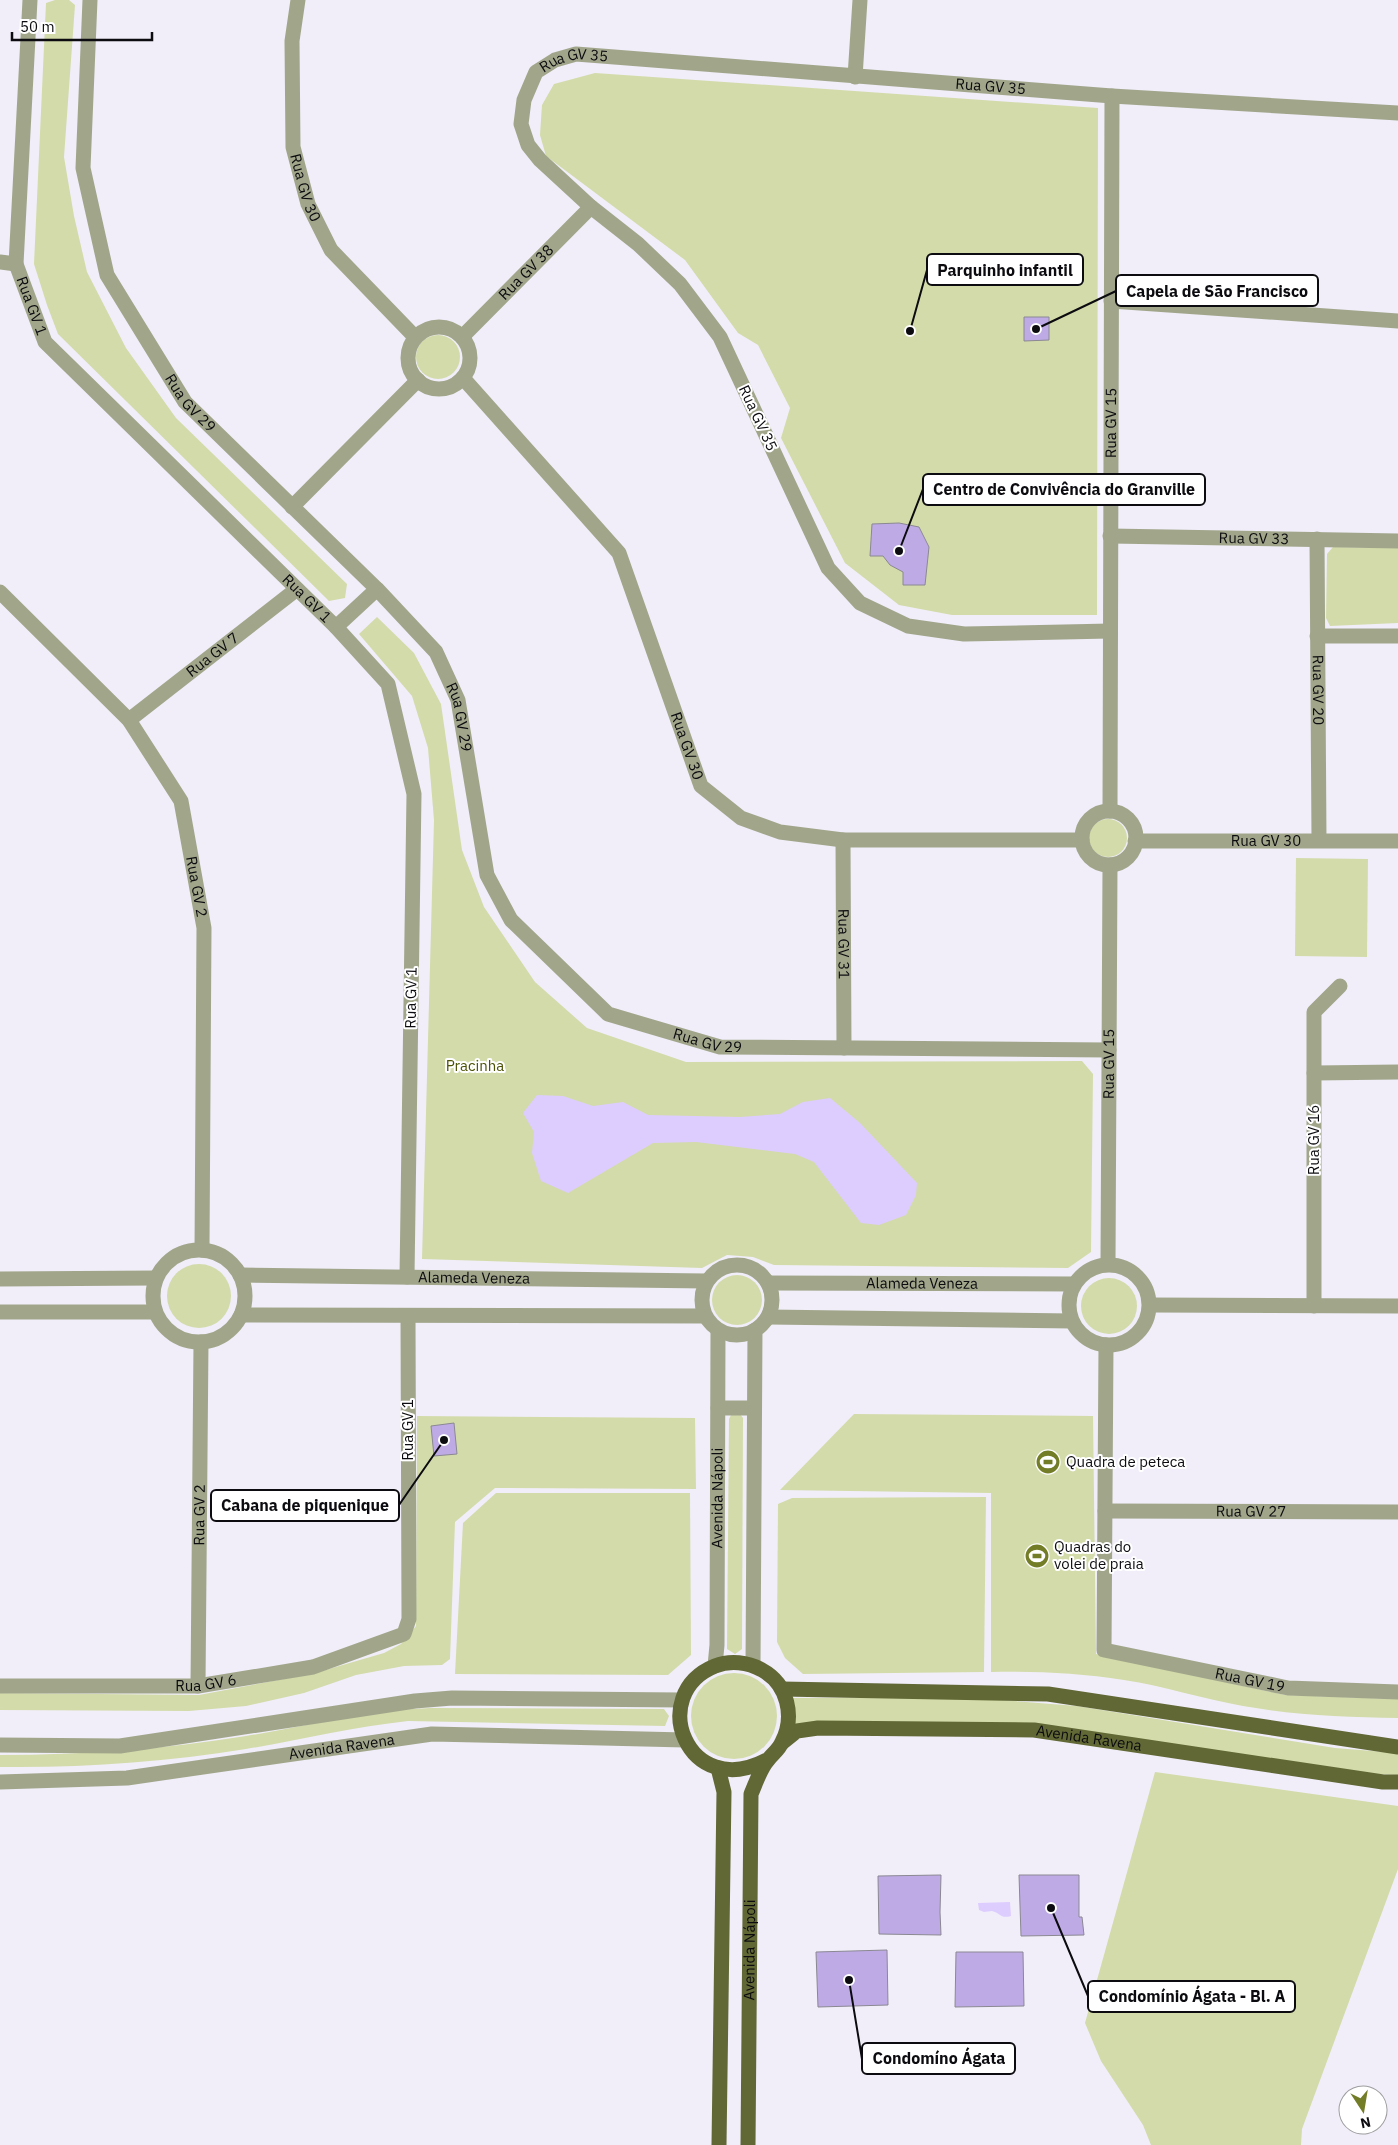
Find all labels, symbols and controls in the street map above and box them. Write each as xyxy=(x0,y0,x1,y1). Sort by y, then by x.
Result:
scale bar xyxy=(12,10,152,42)
text: 50 m xyxy=(20,17,55,36)
street label: Rua GV 35 xyxy=(536,44,609,76)
street label: Rua GV 35 xyxy=(955,74,1027,98)
street label: Rua GV 30 xyxy=(286,151,325,225)
street label: Rua GV 38 xyxy=(494,240,557,304)
callout: Parquinho infantil xyxy=(927,254,1083,285)
text: Parquinho infantil xyxy=(937,260,1073,280)
street label: Rua GV 1 xyxy=(12,273,52,338)
callout: Capela de São Francisco xyxy=(1116,275,1318,306)
text: Capela de São Francisco xyxy=(1126,281,1308,301)
street label: Rua GV 29 xyxy=(161,370,220,436)
street label: Rua GV 35 xyxy=(735,382,782,454)
street label: Rua GV 15 xyxy=(1101,388,1120,458)
callout: Centro de Convivência do Granville xyxy=(923,474,1205,505)
text: Centro de Convivência do Granville xyxy=(933,479,1195,499)
street label: Rua GV 33 xyxy=(1219,528,1289,548)
street label: Rua GV 1 xyxy=(278,570,336,626)
street label: Rua GV 7 xyxy=(182,628,242,681)
street label: Rua GV 20 xyxy=(1309,655,1328,725)
street label: Rua GV 29 xyxy=(442,679,476,753)
street label: Rua GV 30 xyxy=(667,709,708,782)
street label: Rua GV 30 xyxy=(1231,831,1301,850)
street label: Rua GV 2 xyxy=(182,855,212,919)
street label: Rua GV 31 xyxy=(834,909,854,979)
street label: Rua GV 1 xyxy=(400,967,421,1029)
street label: Rua GV 29 xyxy=(671,1024,742,1056)
street label: Rua GV 15 xyxy=(1099,1029,1118,1099)
park label: Pracinha xyxy=(446,1056,504,1075)
street label: Rua GV 16 xyxy=(1304,1105,1323,1175)
street label: Alameda Veneza xyxy=(418,1267,530,1288)
street label: Alameda Veneza xyxy=(866,1273,978,1293)
street label: Rua GV 1 xyxy=(398,1399,417,1461)
street label: Avenida Nápoli xyxy=(707,1448,727,1549)
sports icon: Quadra de peteca xyxy=(1035,1449,1061,1475)
place label: Quadra de peteca xyxy=(1066,1452,1185,1471)
street label: Rua GV 2 xyxy=(189,1484,209,1546)
callout: Cabana de piquenique xyxy=(211,1490,399,1521)
text: Cabana de piquenique xyxy=(221,1495,389,1515)
street label: Rua GV 27 xyxy=(1216,1501,1286,1521)
place label: Quadras do volei de praia xyxy=(1054,1537,1144,1573)
sports icon: Quadras do volei de praia xyxy=(1024,1543,1050,1569)
street label: Rua GV 19 xyxy=(1214,1663,1287,1696)
street label: Rua GV 6 xyxy=(175,1670,238,1695)
street label: Avenida Ravena xyxy=(1035,1720,1143,1755)
street label: Avenida Ravena xyxy=(287,1730,396,1764)
street label: Avenida Nápoli xyxy=(739,1899,759,2001)
callout: Condomínio Ágata - Bl. A xyxy=(1088,1981,1295,2012)
text: Condomínio Ágata - Bl. A xyxy=(1099,1985,1285,2006)
callout: Condomíno Ágata xyxy=(862,2043,1015,2074)
text: Condomíno Ágata xyxy=(873,2047,1005,2068)
north arrow xyxy=(1338,2085,1388,2135)
text: N xyxy=(1359,2113,1373,2133)

